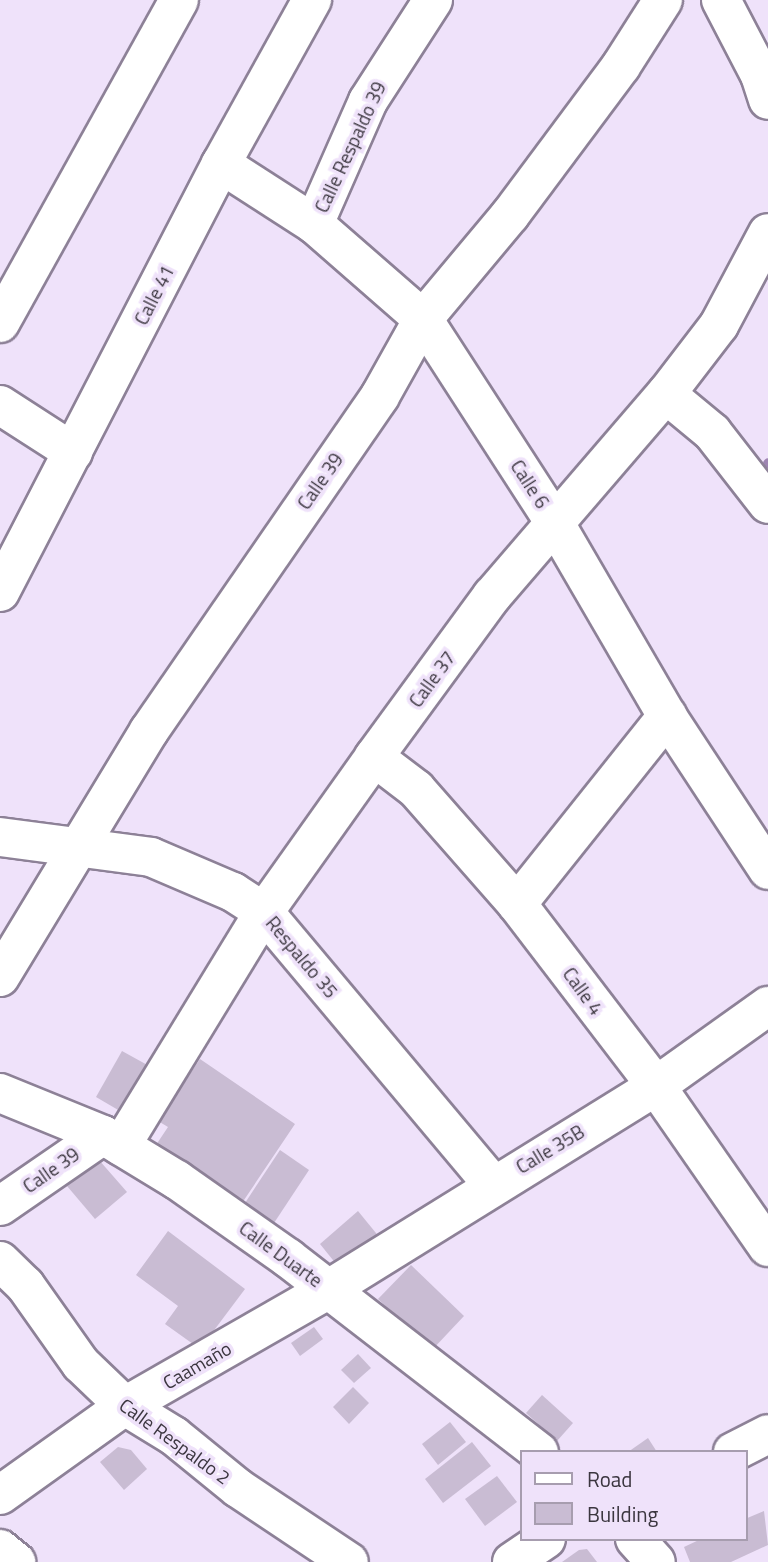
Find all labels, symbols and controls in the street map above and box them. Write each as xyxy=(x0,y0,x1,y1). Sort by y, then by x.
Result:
street label: Calle Respaldo 39 xyxy=(310,78,390,216)
street label: Calle 41 xyxy=(129,261,179,329)
street label: Calle 39 xyxy=(292,448,348,514)
street label: Calle 6 xyxy=(506,456,554,512)
street label: Calle 37 xyxy=(404,647,460,711)
street label: Respaldo 35 xyxy=(261,912,343,1002)
street label: Calle 4 xyxy=(558,963,608,1019)
street label: Calle 35B xyxy=(512,1120,588,1178)
street label: Calle 39 xyxy=(18,1142,84,1198)
street label: Calle Duarte xyxy=(235,1216,327,1292)
street label: Caamaño xyxy=(159,1336,235,1394)
street label: Calle Respaldo 2 xyxy=(115,1393,235,1489)
legend xyxy=(520,1450,747,1541)
text: Road xyxy=(587,1463,632,1495)
text: Building xyxy=(587,1498,658,1530)

